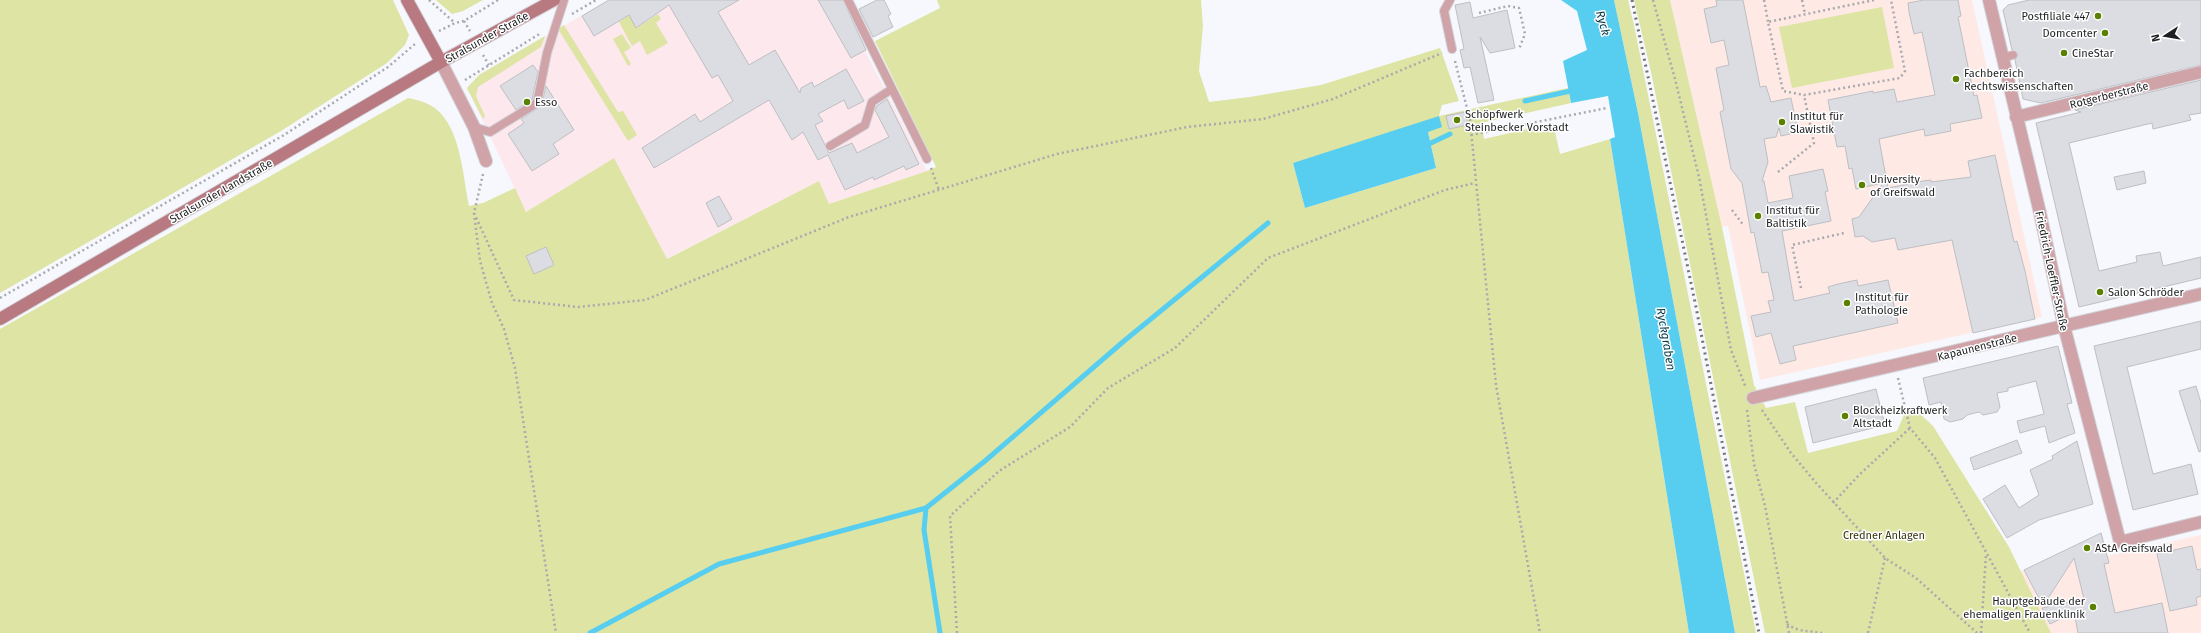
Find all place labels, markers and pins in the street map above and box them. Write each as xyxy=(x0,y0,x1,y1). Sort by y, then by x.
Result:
place label: Postfiliale 447 xyxy=(2021,10,2090,23)
marker: Postfiliale 447 xyxy=(2093,11,2103,21)
place label: Domcenter xyxy=(2043,27,2098,40)
marker: Domcenter xyxy=(2100,28,2110,38)
place label: CineStar xyxy=(2072,47,2115,60)
marker: CineStar xyxy=(2059,48,2069,58)
place label: Fachbereich Rechtswissenschaften xyxy=(1964,67,2074,93)
marker: Fachbereich Rechtswissenschaften xyxy=(1951,74,1961,84)
place label: Esso xyxy=(535,96,557,109)
marker: Esso xyxy=(522,97,532,107)
place label: Schöpfwerk Steinbecker Vorstadt xyxy=(1465,108,1569,134)
place label: Institut für Slawistik xyxy=(1790,110,1844,136)
marker: Schöpfwerk Steinbecker Vorstadt xyxy=(1452,115,1462,125)
marker: Institut für Slawistik xyxy=(1777,117,1787,127)
place label: University of Greifswald xyxy=(1870,173,1935,199)
marker: University of Greifswald xyxy=(1857,180,1867,190)
place label: Institut für Baltistik xyxy=(1766,204,1820,230)
marker: Institut für Baltistik xyxy=(1753,211,1763,221)
place label: Salon Schröder xyxy=(2108,286,2184,299)
marker: Salon Schröder xyxy=(2095,287,2105,297)
place label: Institut für Pathologie xyxy=(1855,291,1909,317)
marker: Institut für Pathologie xyxy=(1842,298,1852,308)
place label: Blockheizkraftwerk Altstadt xyxy=(1853,404,1948,430)
marker: Blockheizkraftwerk Altstadt xyxy=(1840,411,1850,421)
place label: AStA Greifswald xyxy=(2095,542,2173,555)
marker: AStA Greifswald xyxy=(2082,543,2092,553)
place label: Hauptgebäude der ehemaligen Frauenklinik xyxy=(1963,595,2086,621)
marker: Hauptgebäude der ehemaligen Frauenklinik xyxy=(2088,602,2098,612)

